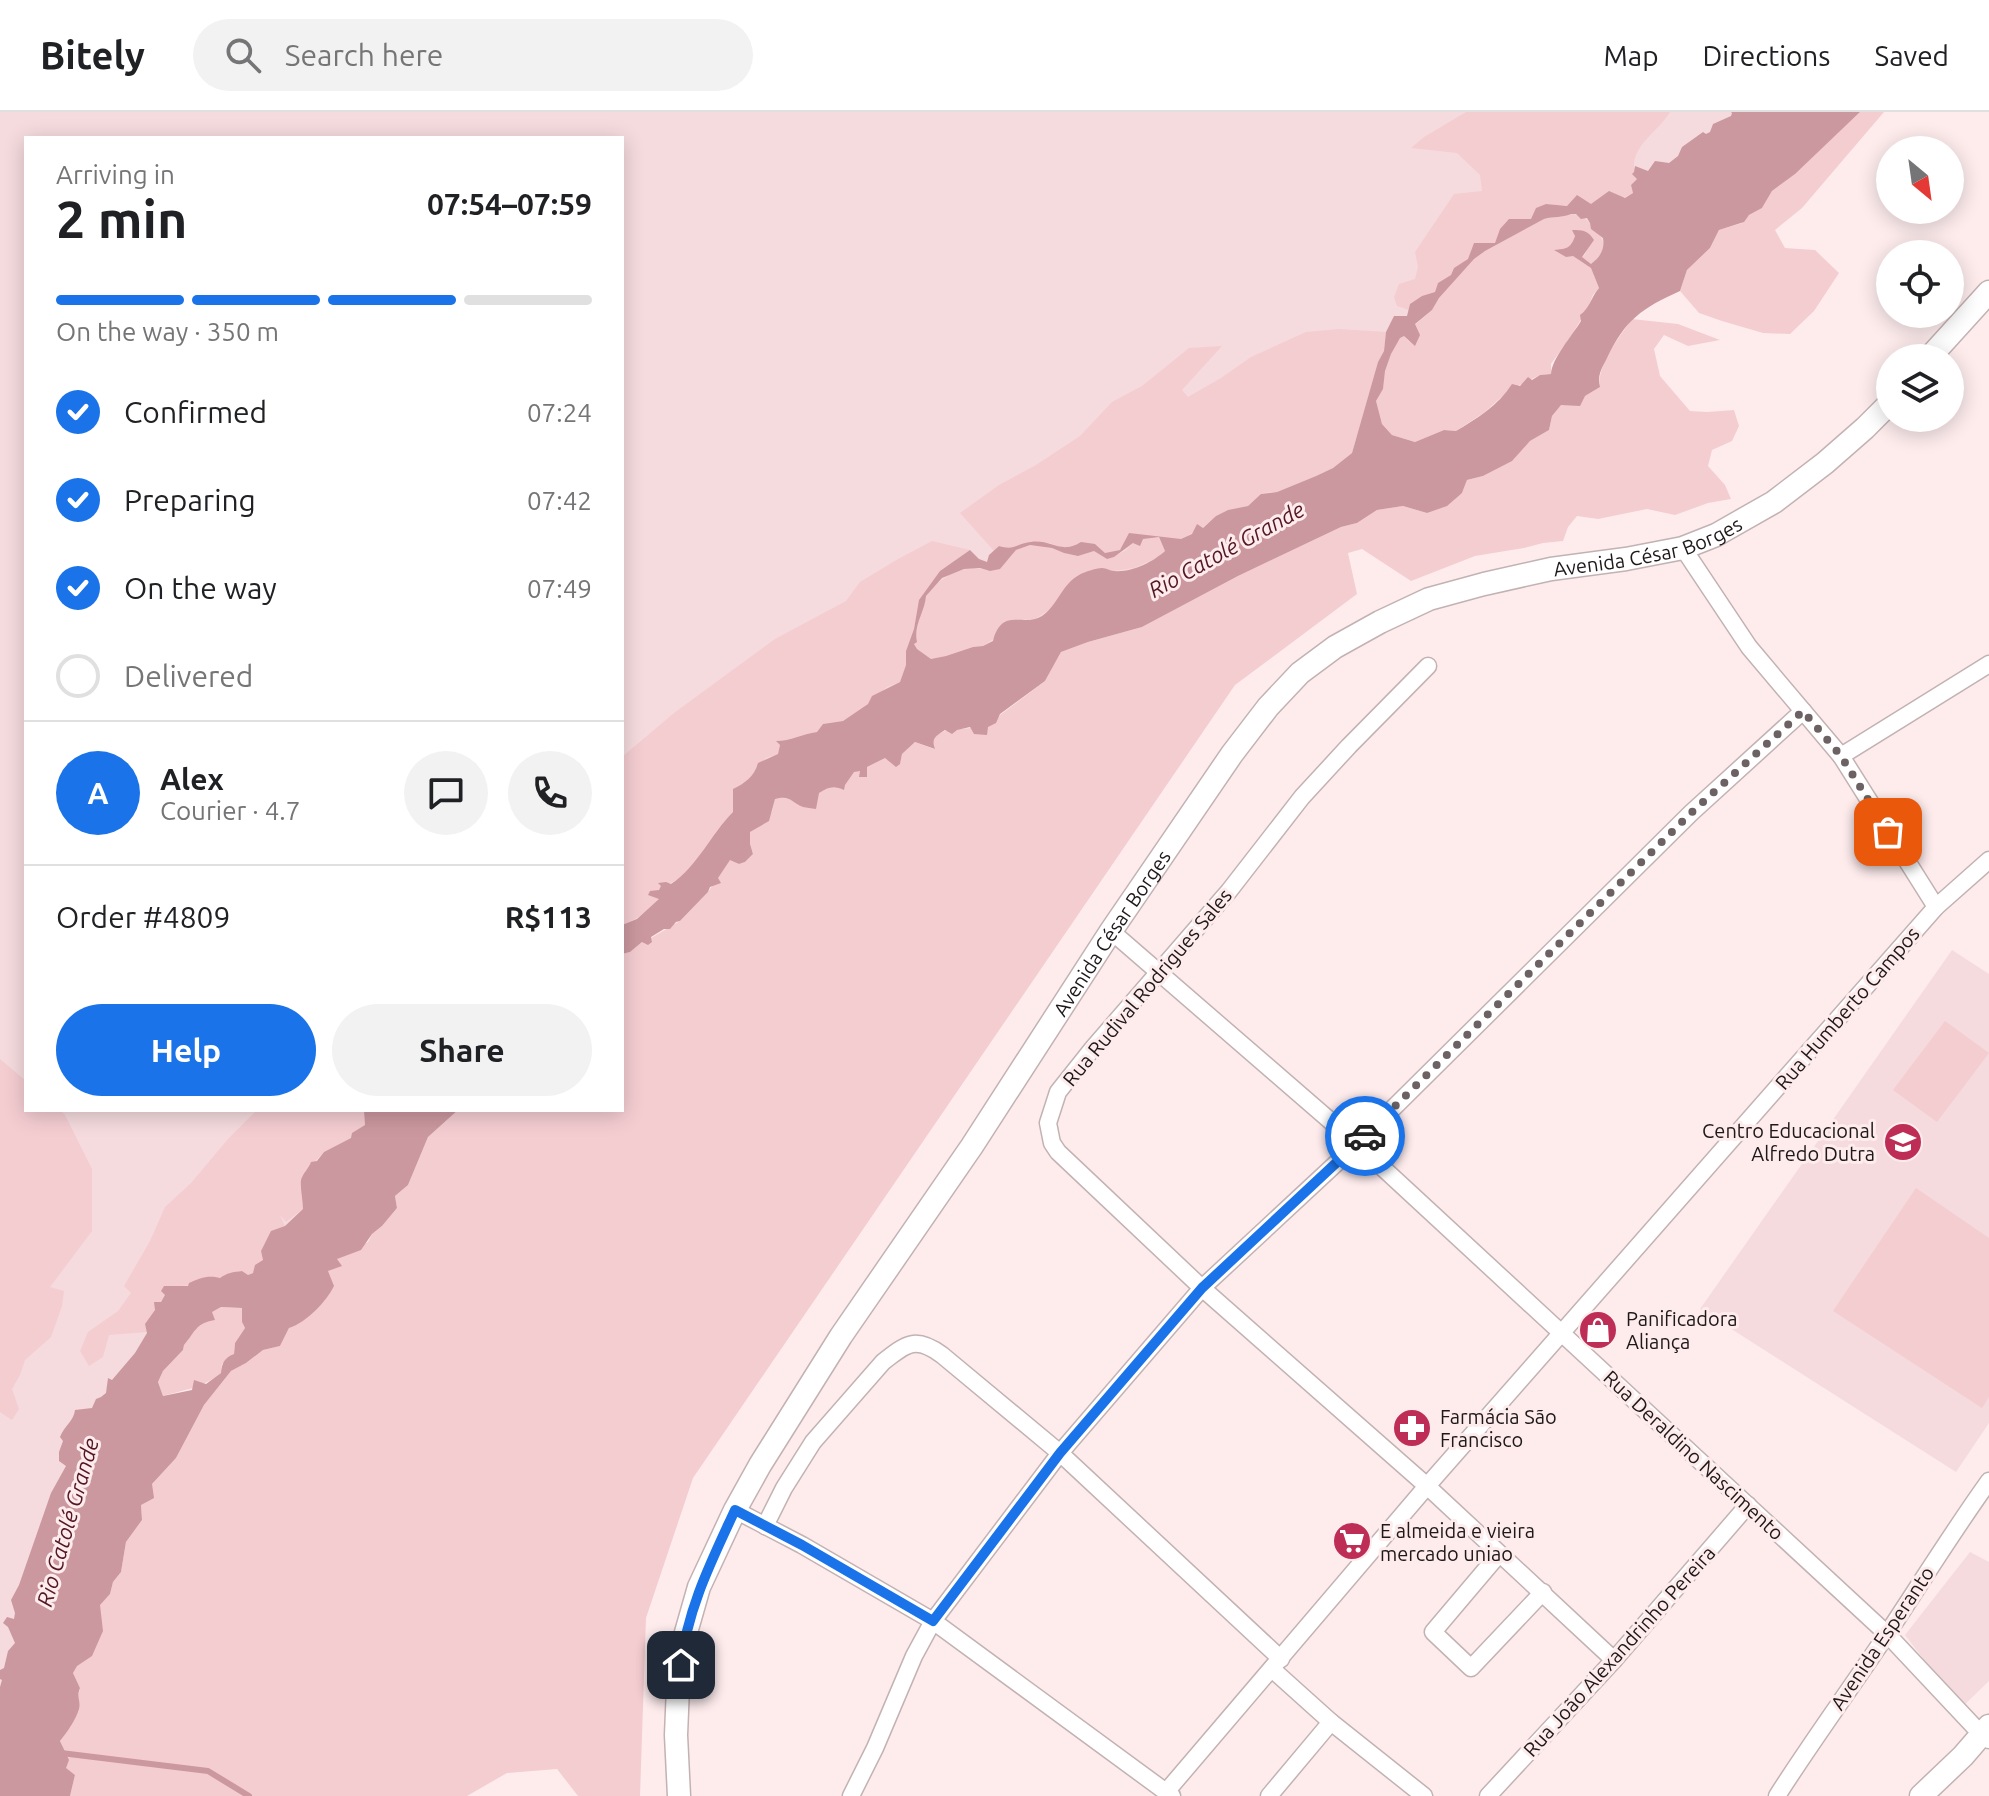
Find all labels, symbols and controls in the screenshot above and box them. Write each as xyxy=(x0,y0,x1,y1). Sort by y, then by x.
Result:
search box xyxy=(193,19,753,91)
icon: search xyxy=(221,33,265,77)
text: Bitely xyxy=(40,34,145,76)
text: Search here xyxy=(285,38,443,72)
text: Map xyxy=(1603,40,1659,71)
text: Directions xyxy=(1703,40,1830,71)
text: Saved xyxy=(1874,40,1949,71)
north arrow xyxy=(1876,136,1964,224)
map controls xyxy=(1876,136,1964,432)
text: Arriving in xyxy=(56,160,175,189)
text: 07:54–07:59 xyxy=(427,187,592,221)
text: 2 min xyxy=(56,190,187,248)
button: locate xyxy=(1876,240,1964,328)
text: On the way · 350 m xyxy=(56,317,279,346)
button: layers xyxy=(1876,344,1964,432)
icon: check xyxy=(56,390,100,434)
text: Confirmed xyxy=(124,395,267,429)
text: 07:24 xyxy=(527,398,592,427)
icon: check xyxy=(56,478,100,522)
text: Preparing xyxy=(124,483,256,517)
text: 07:42 xyxy=(527,486,592,515)
water label: Rio Catolé Grande xyxy=(1144,496,1308,602)
street label: Avenida César Borges xyxy=(1552,511,1746,580)
icon: check xyxy=(56,566,100,610)
text: On the way xyxy=(124,571,277,605)
text: 07:49 xyxy=(527,574,592,603)
text: Delivered xyxy=(124,659,253,693)
button: chat xyxy=(404,751,488,835)
button: phone xyxy=(508,751,592,835)
text: Alex xyxy=(160,762,224,796)
text: A xyxy=(87,776,109,810)
text: Courier · 4.7 xyxy=(160,796,300,825)
pin xyxy=(1854,798,1922,866)
icon: bag xyxy=(1866,810,1910,854)
street label: Avenida César Borges xyxy=(1048,845,1175,1020)
street label: Rua Rudival Rodrigues Sales xyxy=(1058,884,1236,1090)
text: Order #4809 xyxy=(56,900,230,934)
text: R$113 xyxy=(505,900,592,934)
street label: Rua Humberto Campos xyxy=(1770,922,1924,1094)
button: Help xyxy=(56,1004,316,1096)
button: Share xyxy=(332,1004,592,1096)
courier xyxy=(1325,1096,1405,1176)
icon: car xyxy=(1343,1114,1387,1158)
place label: Centro Educacional Alfredo Dutra xyxy=(1702,1119,1875,1165)
school or university icon: Centro Educacional Alfredo Dutra xyxy=(1882,1121,1924,1163)
place label: Panificadora Aliança xyxy=(1626,1307,1738,1353)
shop icon: Panificadora Aliança xyxy=(1577,1309,1619,1351)
street label: Rua Deraldino Nascimento xyxy=(1599,1365,1789,1545)
place label: Farmácia São Francisco xyxy=(1440,1405,1557,1451)
pharmacy icon: Farmácia São Francisco xyxy=(1391,1407,1433,1449)
water label: Rio Catolé Grande xyxy=(31,1435,103,1609)
place label: E almeida e vieira mercado uniao xyxy=(1380,1519,1535,1565)
supermarket icon: E almeida e vieira mercado uniao xyxy=(1331,1520,1373,1562)
street label: Rua João Alexandrinho Pereira xyxy=(1518,1541,1720,1761)
street label: Avenida Esperanto xyxy=(1826,1562,1938,1714)
pin xyxy=(647,1631,715,1699)
icon: home xyxy=(659,1643,703,1687)

